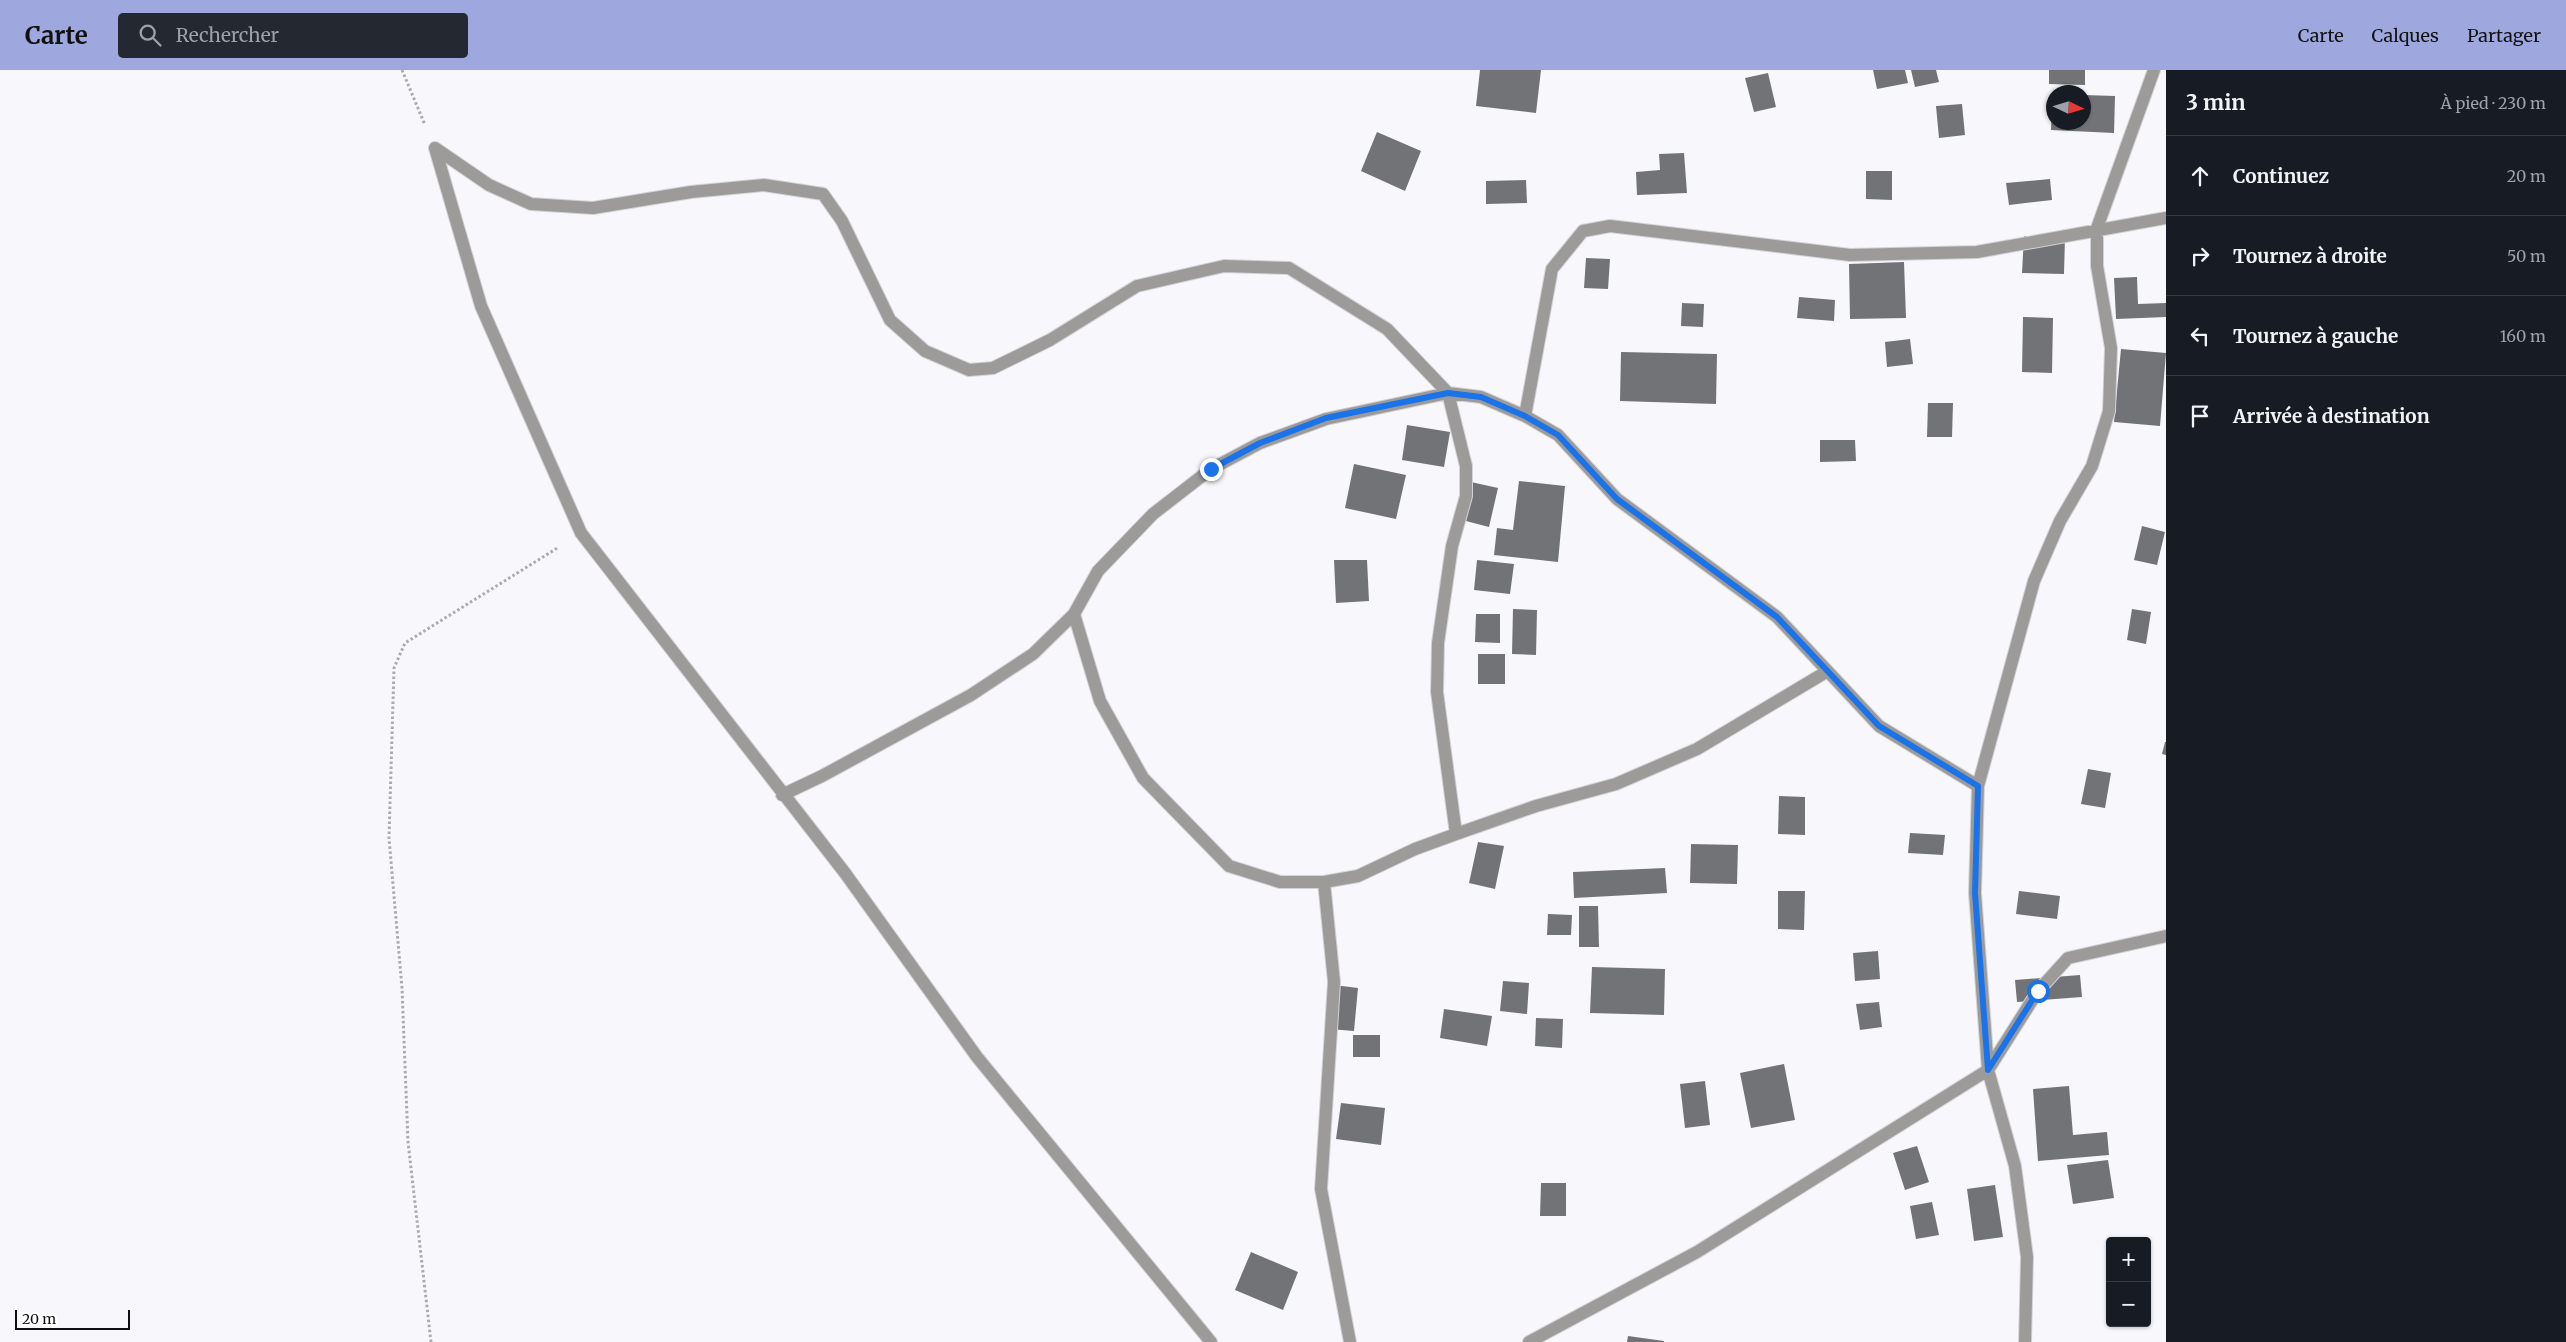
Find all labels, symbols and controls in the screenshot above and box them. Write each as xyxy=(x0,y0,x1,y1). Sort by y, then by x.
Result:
search box xyxy=(118,13,468,58)
text: Carte xyxy=(25,20,88,51)
icon: search xyxy=(136,21,164,49)
text: Rechercher xyxy=(176,23,279,47)
text: Carte xyxy=(2298,24,2344,47)
text: Calques xyxy=(2372,24,2439,47)
text: Partager xyxy=(2467,24,2541,47)
north arrow xyxy=(2046,85,2091,130)
text: 3 min xyxy=(2186,89,2245,116)
text: À pied · 230 m xyxy=(2441,93,2546,113)
icon: ahead xyxy=(2186,162,2214,190)
text: Continuez xyxy=(2233,164,2329,188)
text: 20 m xyxy=(2507,166,2546,186)
icon: right xyxy=(2186,242,2214,270)
text: Tournez à droite xyxy=(2233,244,2387,268)
text: 50 m xyxy=(2507,246,2546,266)
icon: left xyxy=(2186,322,2214,350)
text: Tournez à gauche xyxy=(2233,324,2398,348)
text: 160 m xyxy=(2500,326,2546,346)
icon: arrive xyxy=(2186,402,2214,430)
text: Arrivée à destination xyxy=(2233,404,2430,428)
route end xyxy=(1200,458,1223,481)
route start xyxy=(2027,980,2050,1003)
map controls xyxy=(2106,1237,2151,1327)
button: + xyxy=(2106,1237,2151,1282)
button: − xyxy=(2106,1282,2151,1327)
scale bar xyxy=(15,1307,130,1330)
text: 20 m xyxy=(22,1310,56,1328)

